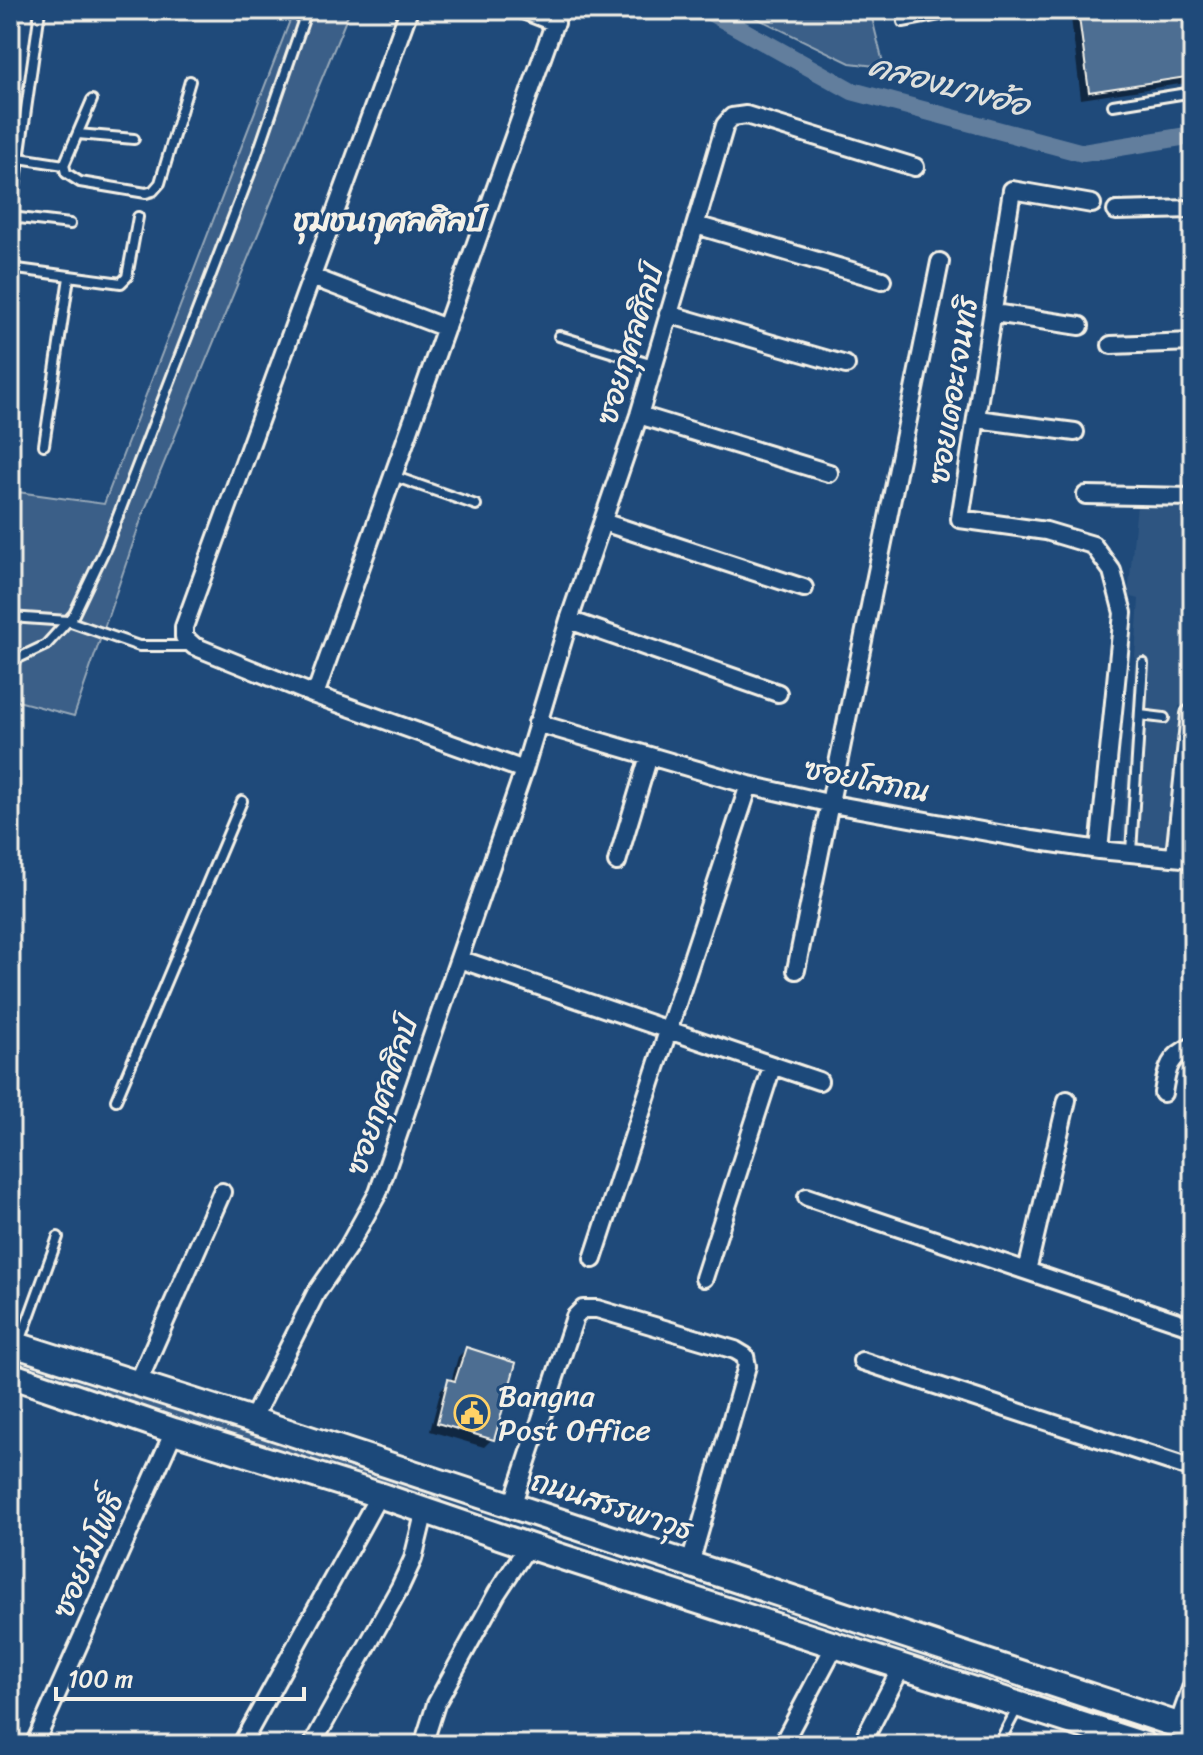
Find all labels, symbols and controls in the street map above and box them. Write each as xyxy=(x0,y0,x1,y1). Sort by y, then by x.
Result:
water label: คลองบางอ้อ xyxy=(863,37,1038,135)
district label: ชุมชนกุศลศิลป์ xyxy=(294,192,490,249)
street label: ซอยกุศลศิลป์ xyxy=(580,255,681,431)
street label: ซอยเดอะเจนทริ xyxy=(911,290,995,488)
street label: ซอยโสภณ xyxy=(800,741,934,819)
street label: ซอยกุศลศิลป์ xyxy=(329,1006,435,1182)
place label: Bangna Post Office xyxy=(498,1369,651,1457)
public building icon: Bangna Post Office xyxy=(453,1394,491,1432)
street label: ถนนสรรพาวุธ xyxy=(524,1453,701,1557)
street label: ซอยร่มโพธิ์ xyxy=(36,1477,142,1627)
scale bar xyxy=(56,1651,304,1701)
text: 100 m xyxy=(68,1658,133,1700)

